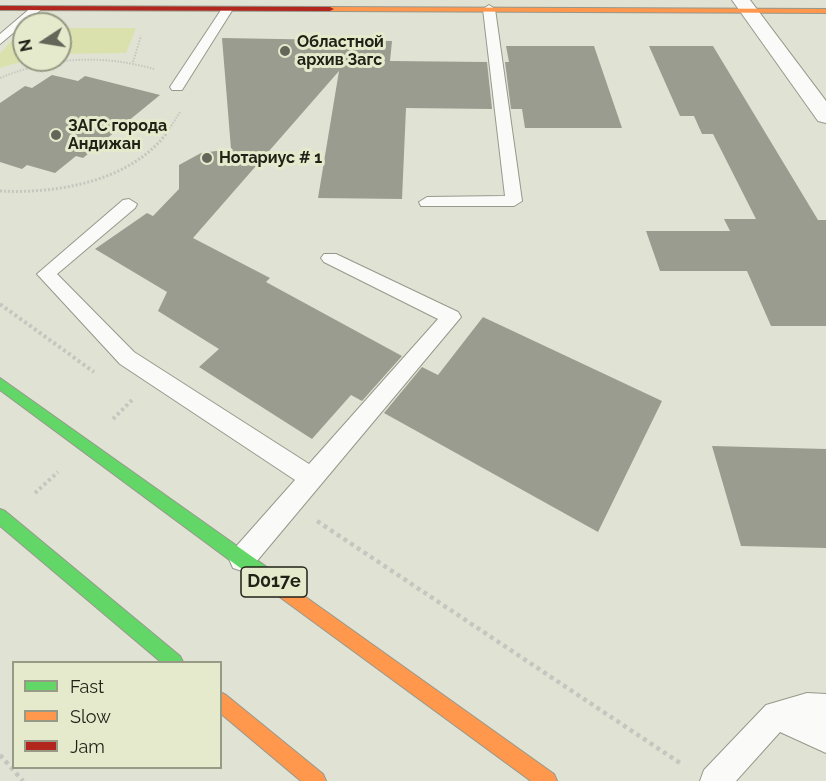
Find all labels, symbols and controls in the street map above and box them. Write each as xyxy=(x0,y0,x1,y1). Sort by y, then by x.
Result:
north arrow xyxy=(12,12,72,72)
place label: Областной архив Загс xyxy=(297,32,384,70)
text: N xyxy=(15,37,36,53)
marker: Областной архив Загс xyxy=(278,44,292,58)
place label: ЗАГС города Андижан xyxy=(68,116,167,154)
marker: ЗАГС города Андижан xyxy=(49,128,63,142)
place label: Нотариус # 1 xyxy=(219,148,322,168)
marker: Нотариус # 1 xyxy=(200,151,214,165)
road number: D017e xyxy=(241,567,307,597)
legend xyxy=(12,661,222,769)
text: Fast xyxy=(70,676,104,697)
text: Slow xyxy=(70,706,111,727)
text: Jam xyxy=(70,736,105,757)

